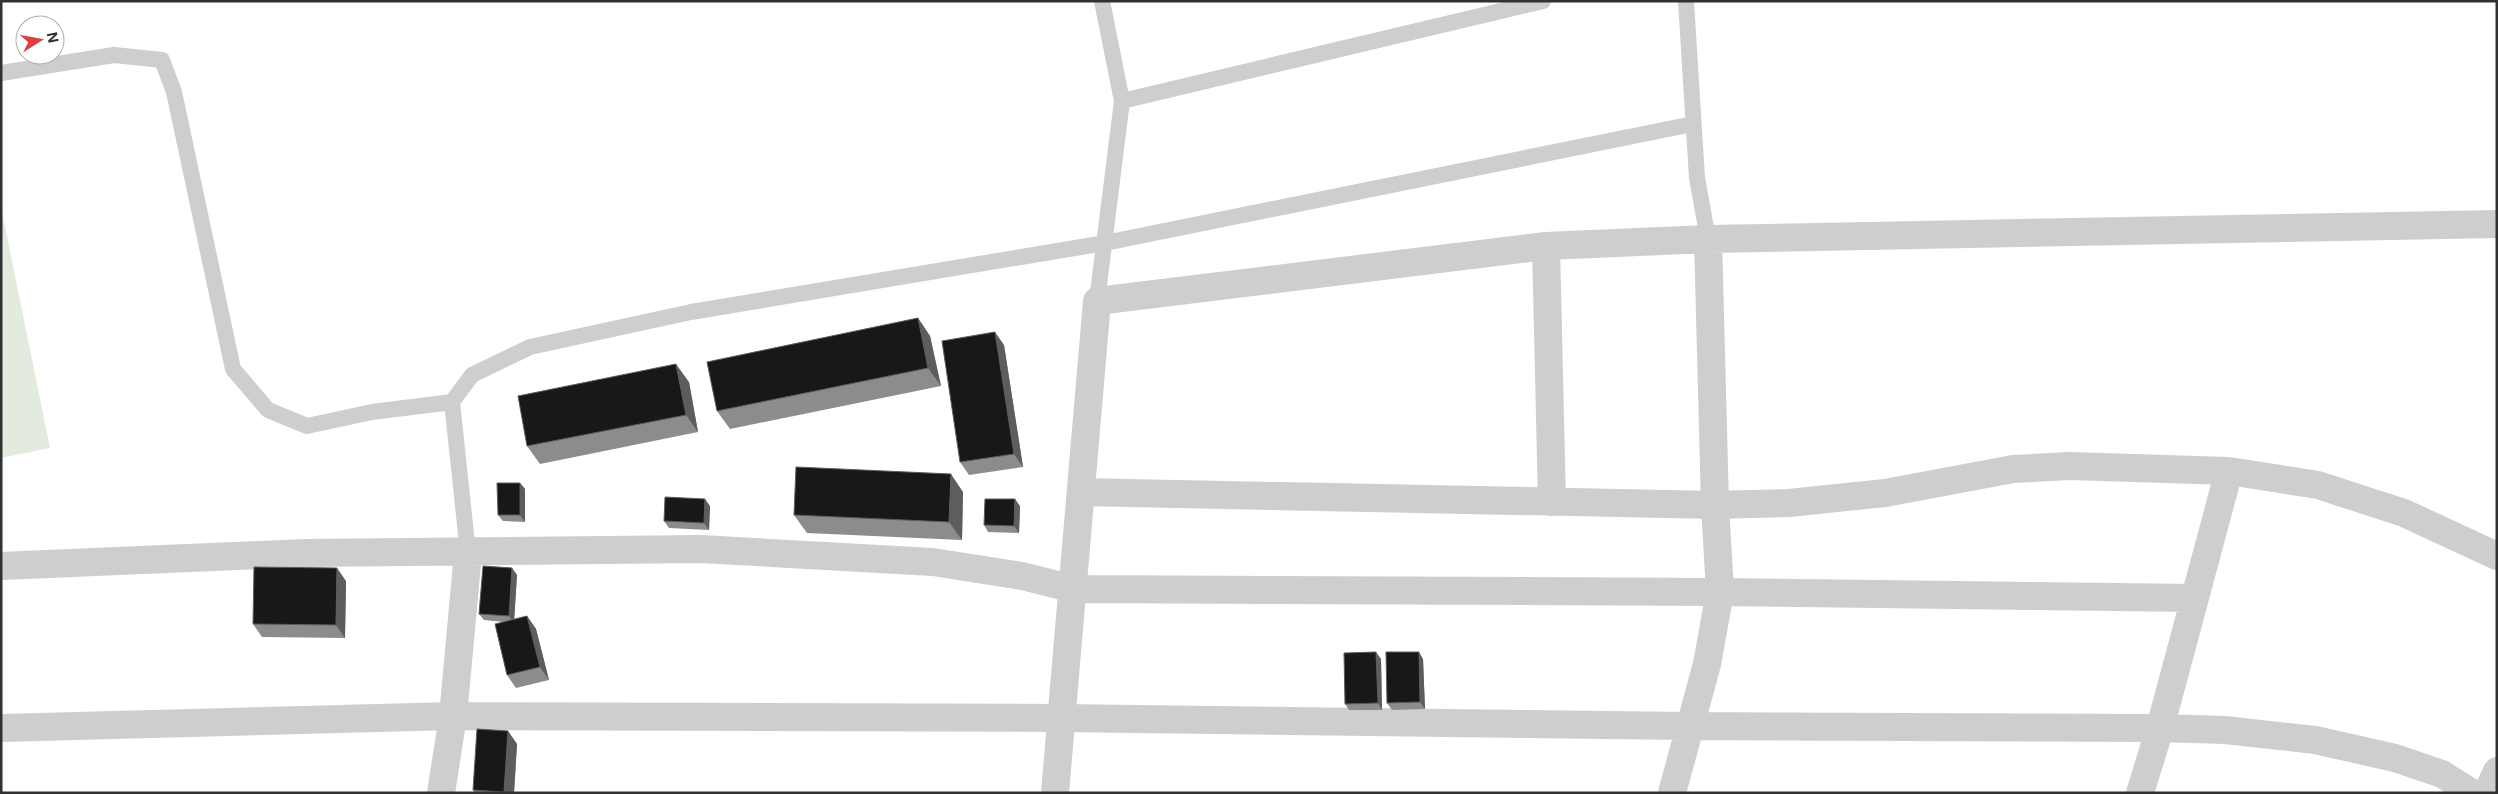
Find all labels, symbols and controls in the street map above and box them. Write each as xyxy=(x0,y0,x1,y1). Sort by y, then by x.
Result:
north arrow xyxy=(15,15,65,65)
text: N xyxy=(44,31,63,44)

